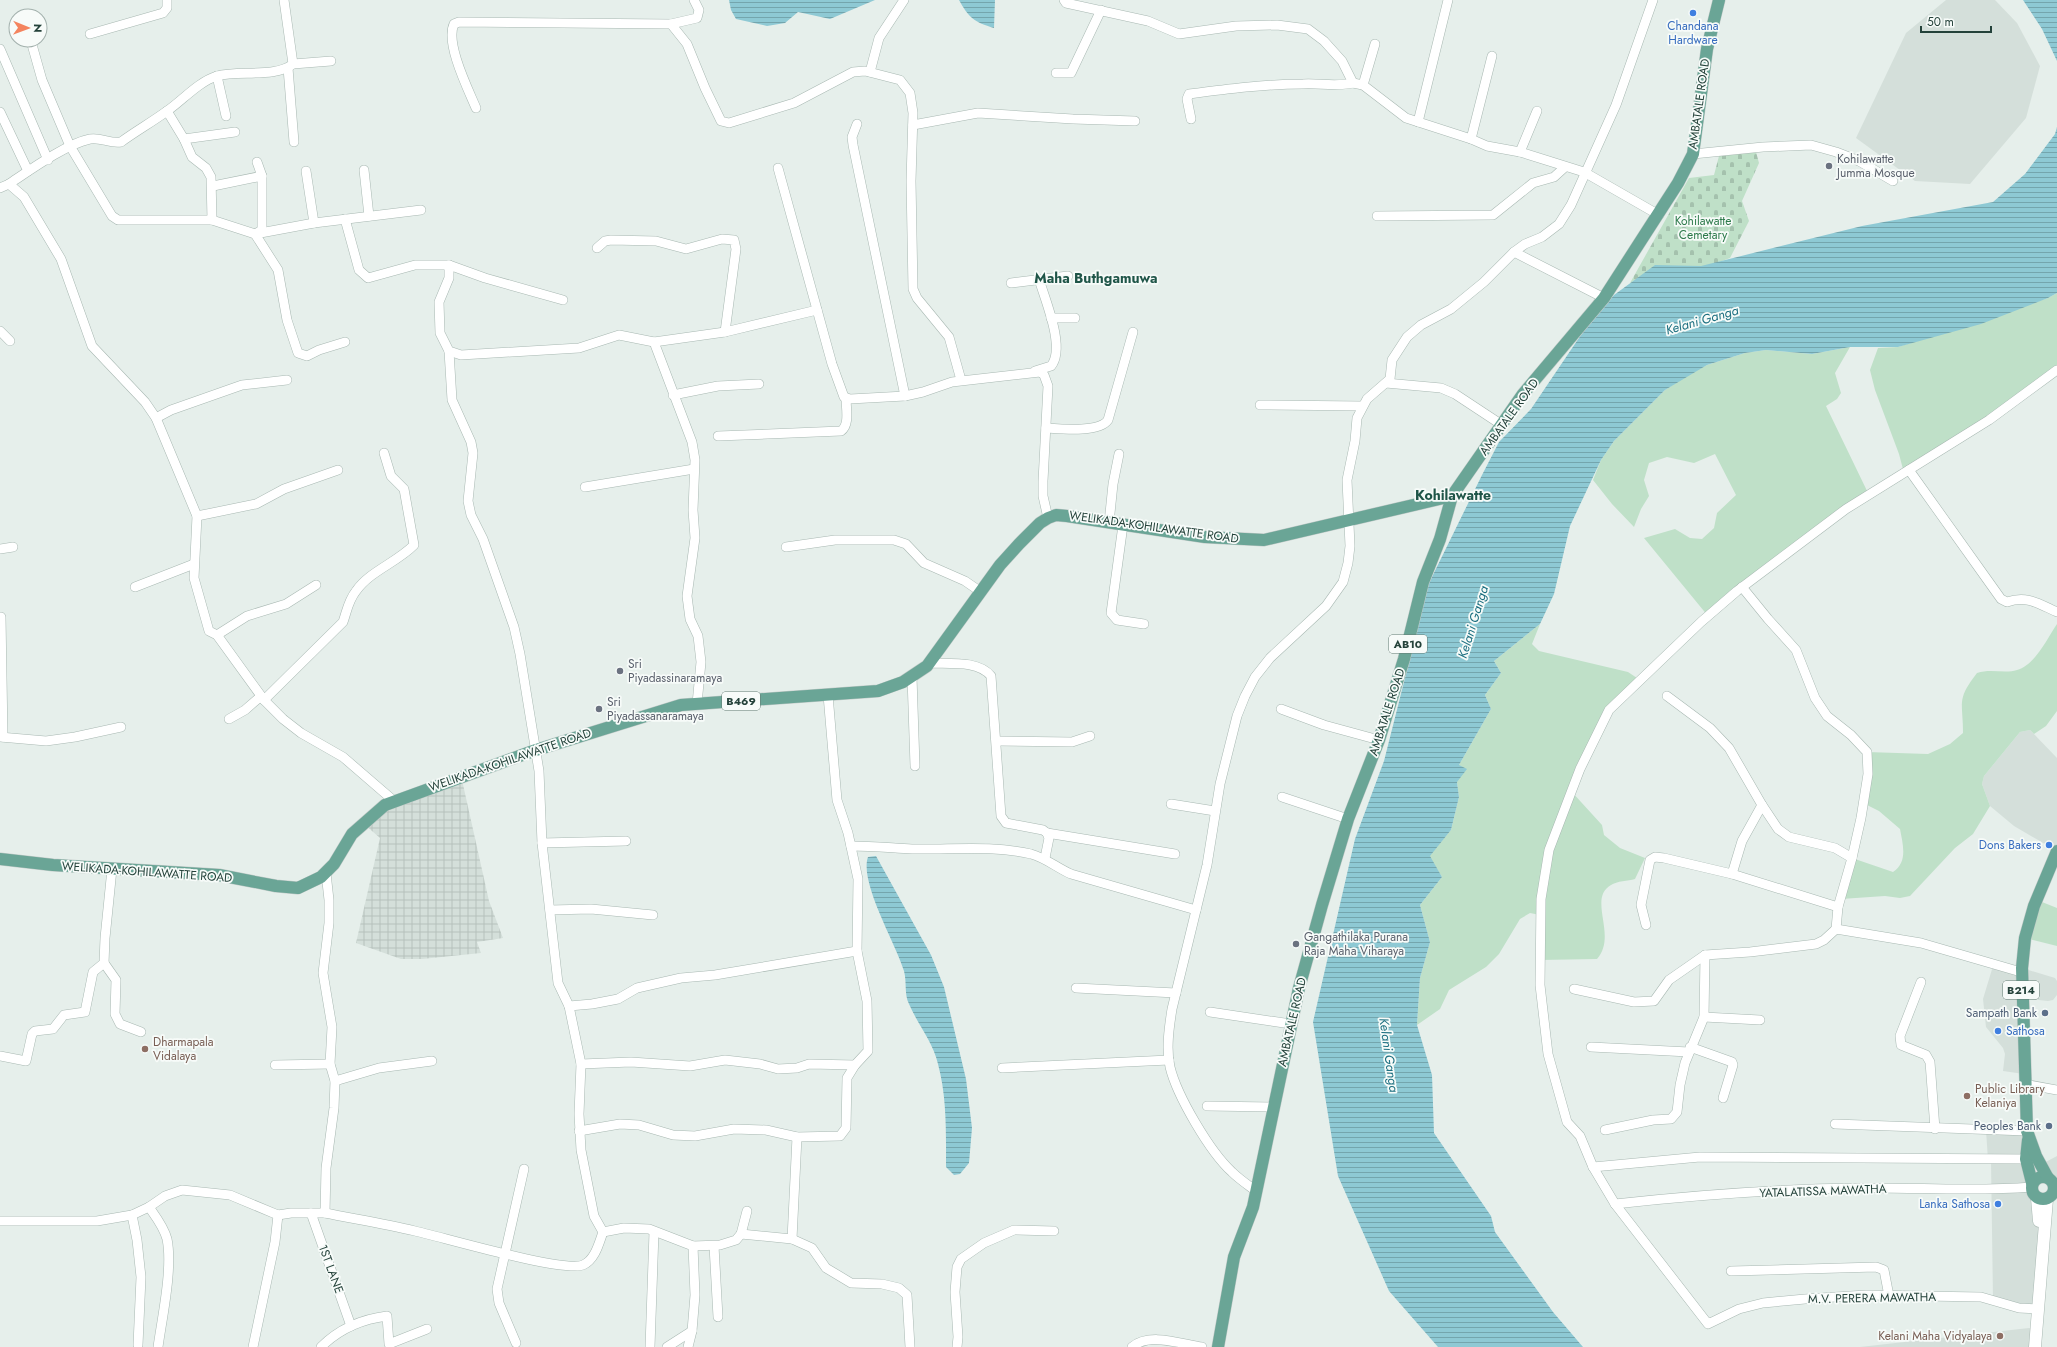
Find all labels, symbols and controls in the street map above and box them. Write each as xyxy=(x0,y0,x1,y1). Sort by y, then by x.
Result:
north arrow xyxy=(8,8,48,48)
marker: Chandana Hardware xyxy=(1688,8,1698,18)
scale bar xyxy=(1921,8,1991,34)
text: 50 m xyxy=(1927,13,1954,31)
place label: Chandana Hardware xyxy=(1667,17,1719,49)
text: N xyxy=(30,24,46,33)
street label: AMBATALE ROAD xyxy=(1684,58,1714,150)
place label: Kohilawatte Jumma Mosque xyxy=(1835,150,1915,182)
marker: Kohilawatte Jumma Mosque xyxy=(1824,161,1834,171)
park label: Kohilawatte Cemetary xyxy=(1675,212,1731,244)
district label: Maha Buthgamuwa xyxy=(1034,268,1158,288)
water label: Kelani Ganga xyxy=(1663,301,1741,339)
street label: AMBATALE ROAD xyxy=(1475,375,1543,459)
district label: Kohilawatte xyxy=(1415,485,1491,505)
street label: WELIKADA-KOHILAWATTE ROAD xyxy=(1068,506,1240,548)
water label: Kelani Ganga xyxy=(1453,583,1493,661)
road number: AB10 xyxy=(1389,635,1427,653)
place label: Sri Piyadassinaramaya xyxy=(628,655,722,687)
marker: Sri Piyadassinaramaya xyxy=(615,666,625,676)
street label: AMBATALE ROAD xyxy=(1364,666,1410,758)
road number: B469 xyxy=(722,692,760,710)
place label: Sri Piyadassanaramaya xyxy=(607,693,704,725)
marker: Sri Piyadassanaramaya xyxy=(594,704,604,714)
street label: WELIKADA-KOHILAWATTE ROAD xyxy=(426,724,594,796)
place label: Dons Bakers xyxy=(1979,836,2041,854)
marker: Dons Bakers xyxy=(2044,840,2054,850)
street label: WELIKADA-KOHILAWATTE ROAD xyxy=(61,857,233,887)
place label: Gangathilaka Purana Raja Maha Viharaya xyxy=(1304,928,1408,960)
marker: Gangathilaka Purana Raja Maha Viharaya xyxy=(1291,939,1301,949)
street label: AMBATALE ROAD xyxy=(1273,976,1311,1068)
road number: B214 xyxy=(2003,981,2039,999)
place label: Sampath Bank xyxy=(1966,1004,2038,1022)
marker: Sampath Bank xyxy=(2040,1008,2050,1018)
water label: Kelani Ganga xyxy=(1374,1016,1404,1094)
place label: Sathosa xyxy=(2006,1022,2045,1040)
marker: Sathosa xyxy=(1993,1026,2003,1036)
place label: Dharmapala Vidalaya xyxy=(153,1033,214,1065)
marker: Dharmapala Vidalaya xyxy=(140,1044,150,1054)
place label: Public Library Kelaniya xyxy=(1975,1080,2045,1112)
marker: Public Library Kelaniya xyxy=(1962,1091,1972,1101)
place label: Peoples Bank xyxy=(1974,1117,2042,1135)
marker: Peoples Bank xyxy=(2044,1121,2054,1131)
street label: YATALATISSA MAWATHA xyxy=(1759,1180,1887,1202)
place label: Lanka Sathosa xyxy=(1919,1195,1990,1213)
marker: Lanka Sathosa xyxy=(1993,1199,2003,1209)
street label: 1ST LANE xyxy=(314,1242,348,1296)
street label: M.V. PERERA MAWATHA xyxy=(1808,1288,1936,1308)
place label: Kelani Maha Vidyalaya xyxy=(1878,1327,1992,1345)
marker: Kelani Maha Vidyalaya xyxy=(1995,1331,2005,1341)

